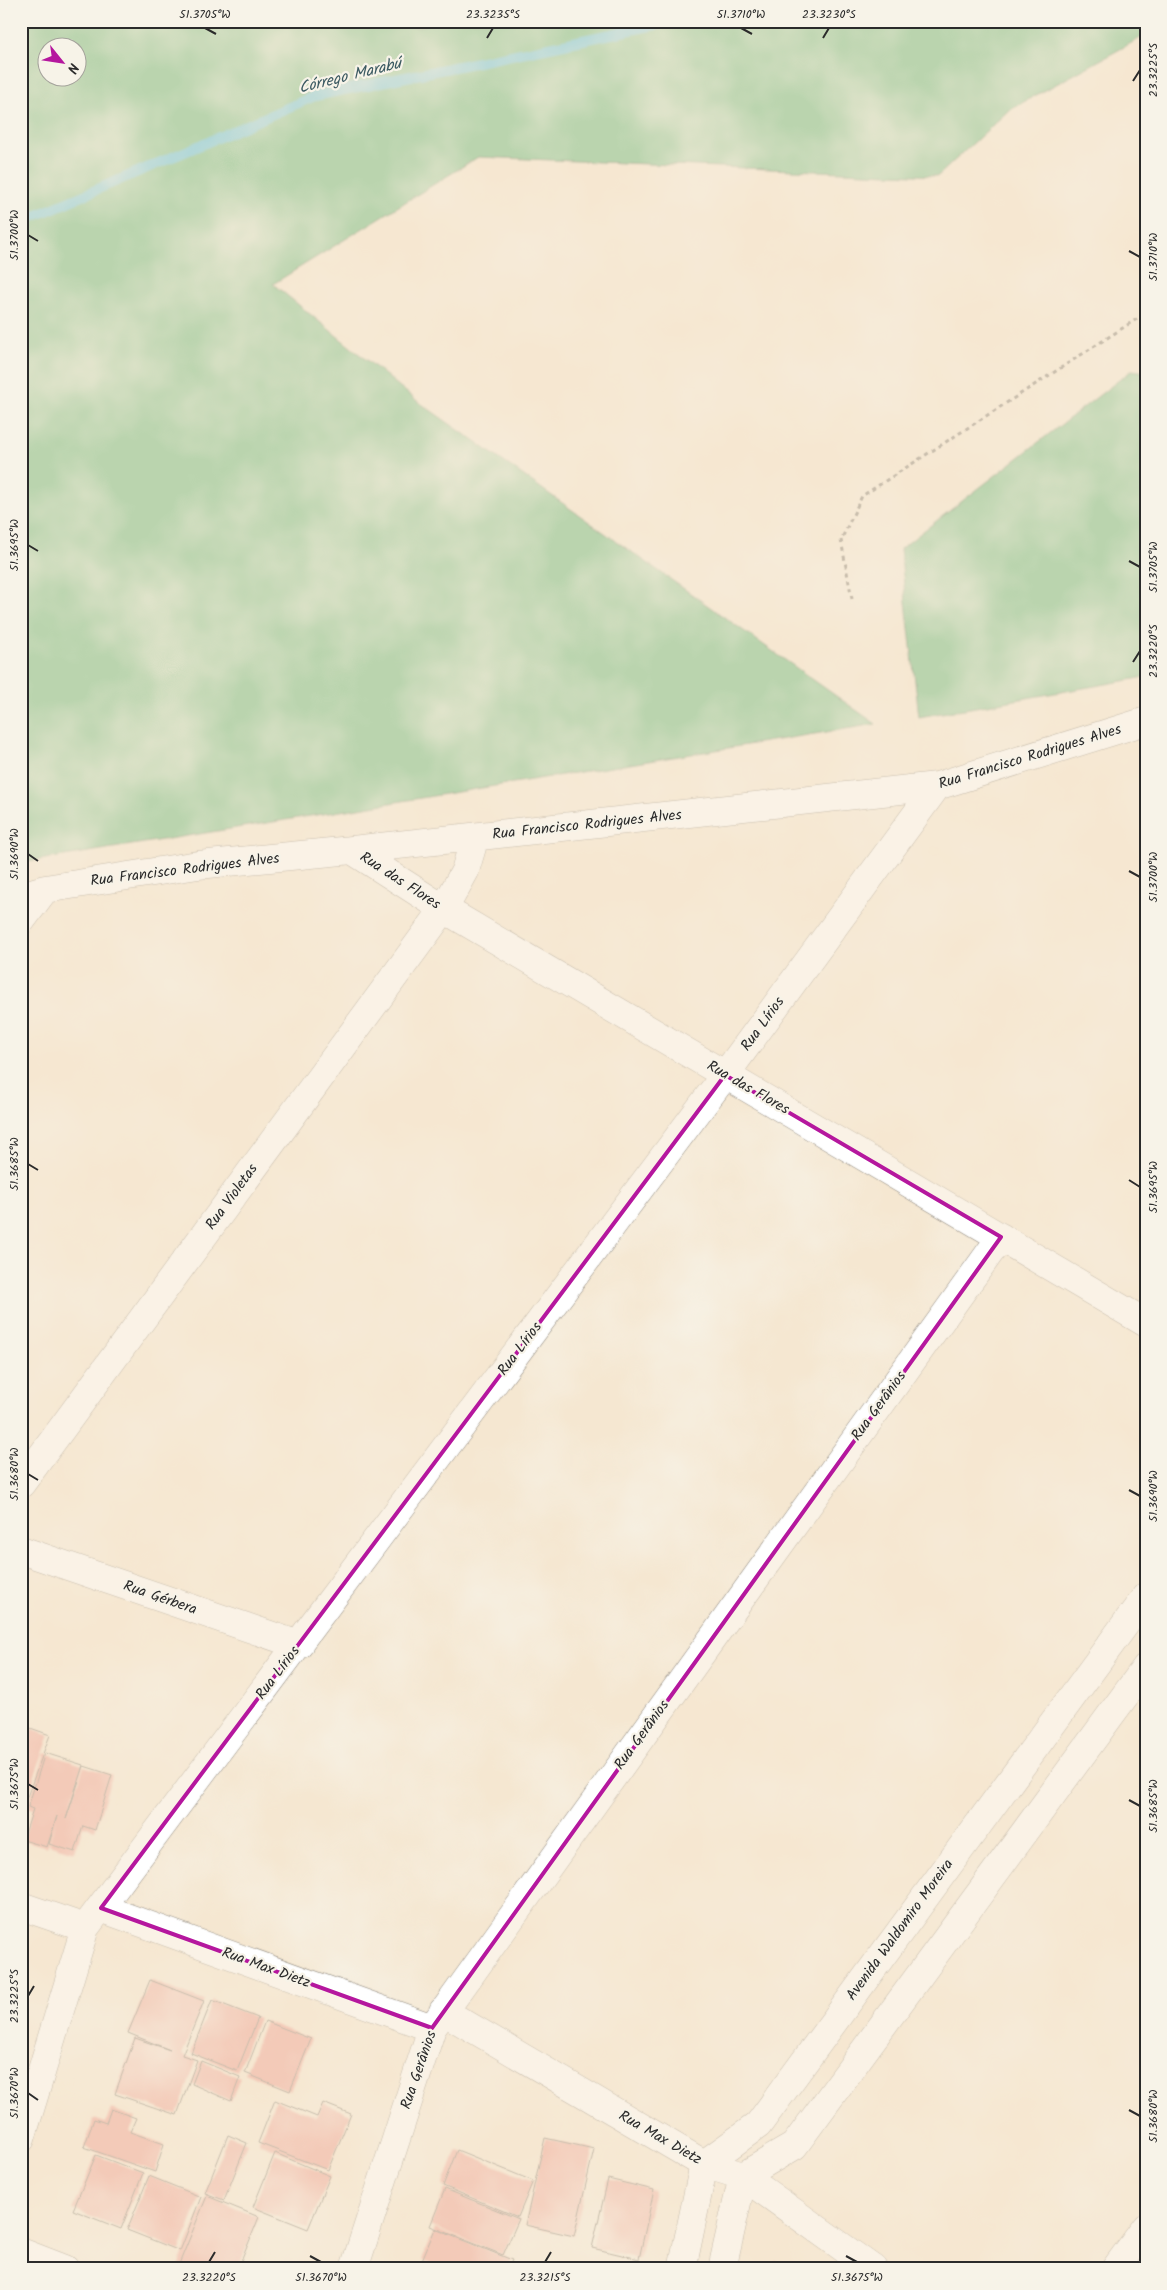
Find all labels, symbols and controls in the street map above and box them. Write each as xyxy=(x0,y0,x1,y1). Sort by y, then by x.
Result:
text: 51.3705°W xyxy=(179,5,231,24)
text: 23.3235°S xyxy=(466,5,521,24)
text: 51.3710°W xyxy=(717,5,765,24)
text: 23.3230°S xyxy=(802,5,857,24)
north arrow xyxy=(38,38,88,88)
text: 23.3225°S xyxy=(1144,42,1163,97)
water label: Córrego Marabú xyxy=(296,50,407,101)
text: N xyxy=(61,59,84,77)
text: 51.3700°W xyxy=(5,210,24,260)
text: 51.3710°W xyxy=(1144,233,1163,281)
text: 51.3695°W xyxy=(5,519,24,571)
text: 51.3705°W xyxy=(1144,541,1163,593)
text: 23.3220°S xyxy=(1144,623,1163,678)
street label: Rua Francisco Rodrigues Alves xyxy=(935,718,1125,796)
street label: Rua Francisco Rodrigues Alves xyxy=(491,803,683,847)
text: 51.3690°W xyxy=(5,828,24,880)
street label: Rua Francisco Rodrigues Alves xyxy=(89,846,282,894)
street label: Rua das Flores xyxy=(355,846,446,917)
text: 51.3700°W xyxy=(1144,852,1163,902)
street label: Rua Lírios xyxy=(735,991,791,1056)
street label: Rua das Flores xyxy=(702,1055,795,1122)
text: 51.3685°W xyxy=(5,1137,24,1191)
street label: Rua Violetas xyxy=(200,1158,265,1235)
text: 51.3695°W xyxy=(1144,1161,1163,1213)
street label: Rua Lírios xyxy=(492,1316,549,1381)
street label: Rua Gerânios xyxy=(845,1365,913,1446)
text: 51.3680°W xyxy=(5,1447,24,1501)
text: 51.3690°W xyxy=(1144,1470,1163,1522)
street label: Rua Gérbera xyxy=(120,1574,200,1622)
street label: Rua Lírios xyxy=(250,1640,307,1705)
street label: Rua Gerânios xyxy=(608,1694,676,1775)
text: 51.3675°W xyxy=(5,1758,24,1810)
text: 51.3685°W xyxy=(1144,1779,1163,1833)
street label: Avenida Waldomiro Moreira xyxy=(840,1854,960,2006)
street label: Rua Max Dietz xyxy=(218,1941,314,1995)
text: 23.3225°S xyxy=(5,1968,24,2023)
street label: Rua Gerânios xyxy=(394,2027,444,2113)
text: 51.3670°W xyxy=(5,2067,24,2119)
text: 51.3680°W xyxy=(1144,2089,1163,2143)
street label: Rua Max Dietz xyxy=(614,2104,706,2172)
text: 23.3220°S xyxy=(182,2268,237,2287)
text: 51.3670°W xyxy=(295,2268,347,2287)
text: 23.3215°S xyxy=(519,2268,571,2287)
text: 51.3675°W xyxy=(831,2268,883,2287)

